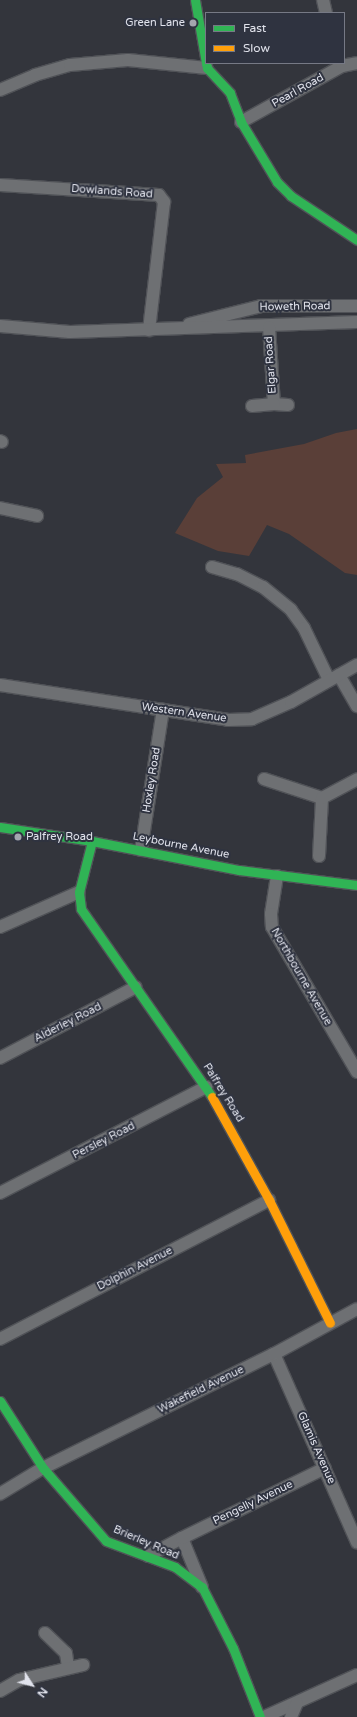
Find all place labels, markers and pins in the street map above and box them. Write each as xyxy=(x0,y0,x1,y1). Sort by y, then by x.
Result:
place label: Green Lane xyxy=(125,16,185,30)
marker: Green Lane xyxy=(188,18,198,28)
place label: Palfrey Road xyxy=(26,830,93,844)
marker: Palfrey Road xyxy=(13,832,23,842)

